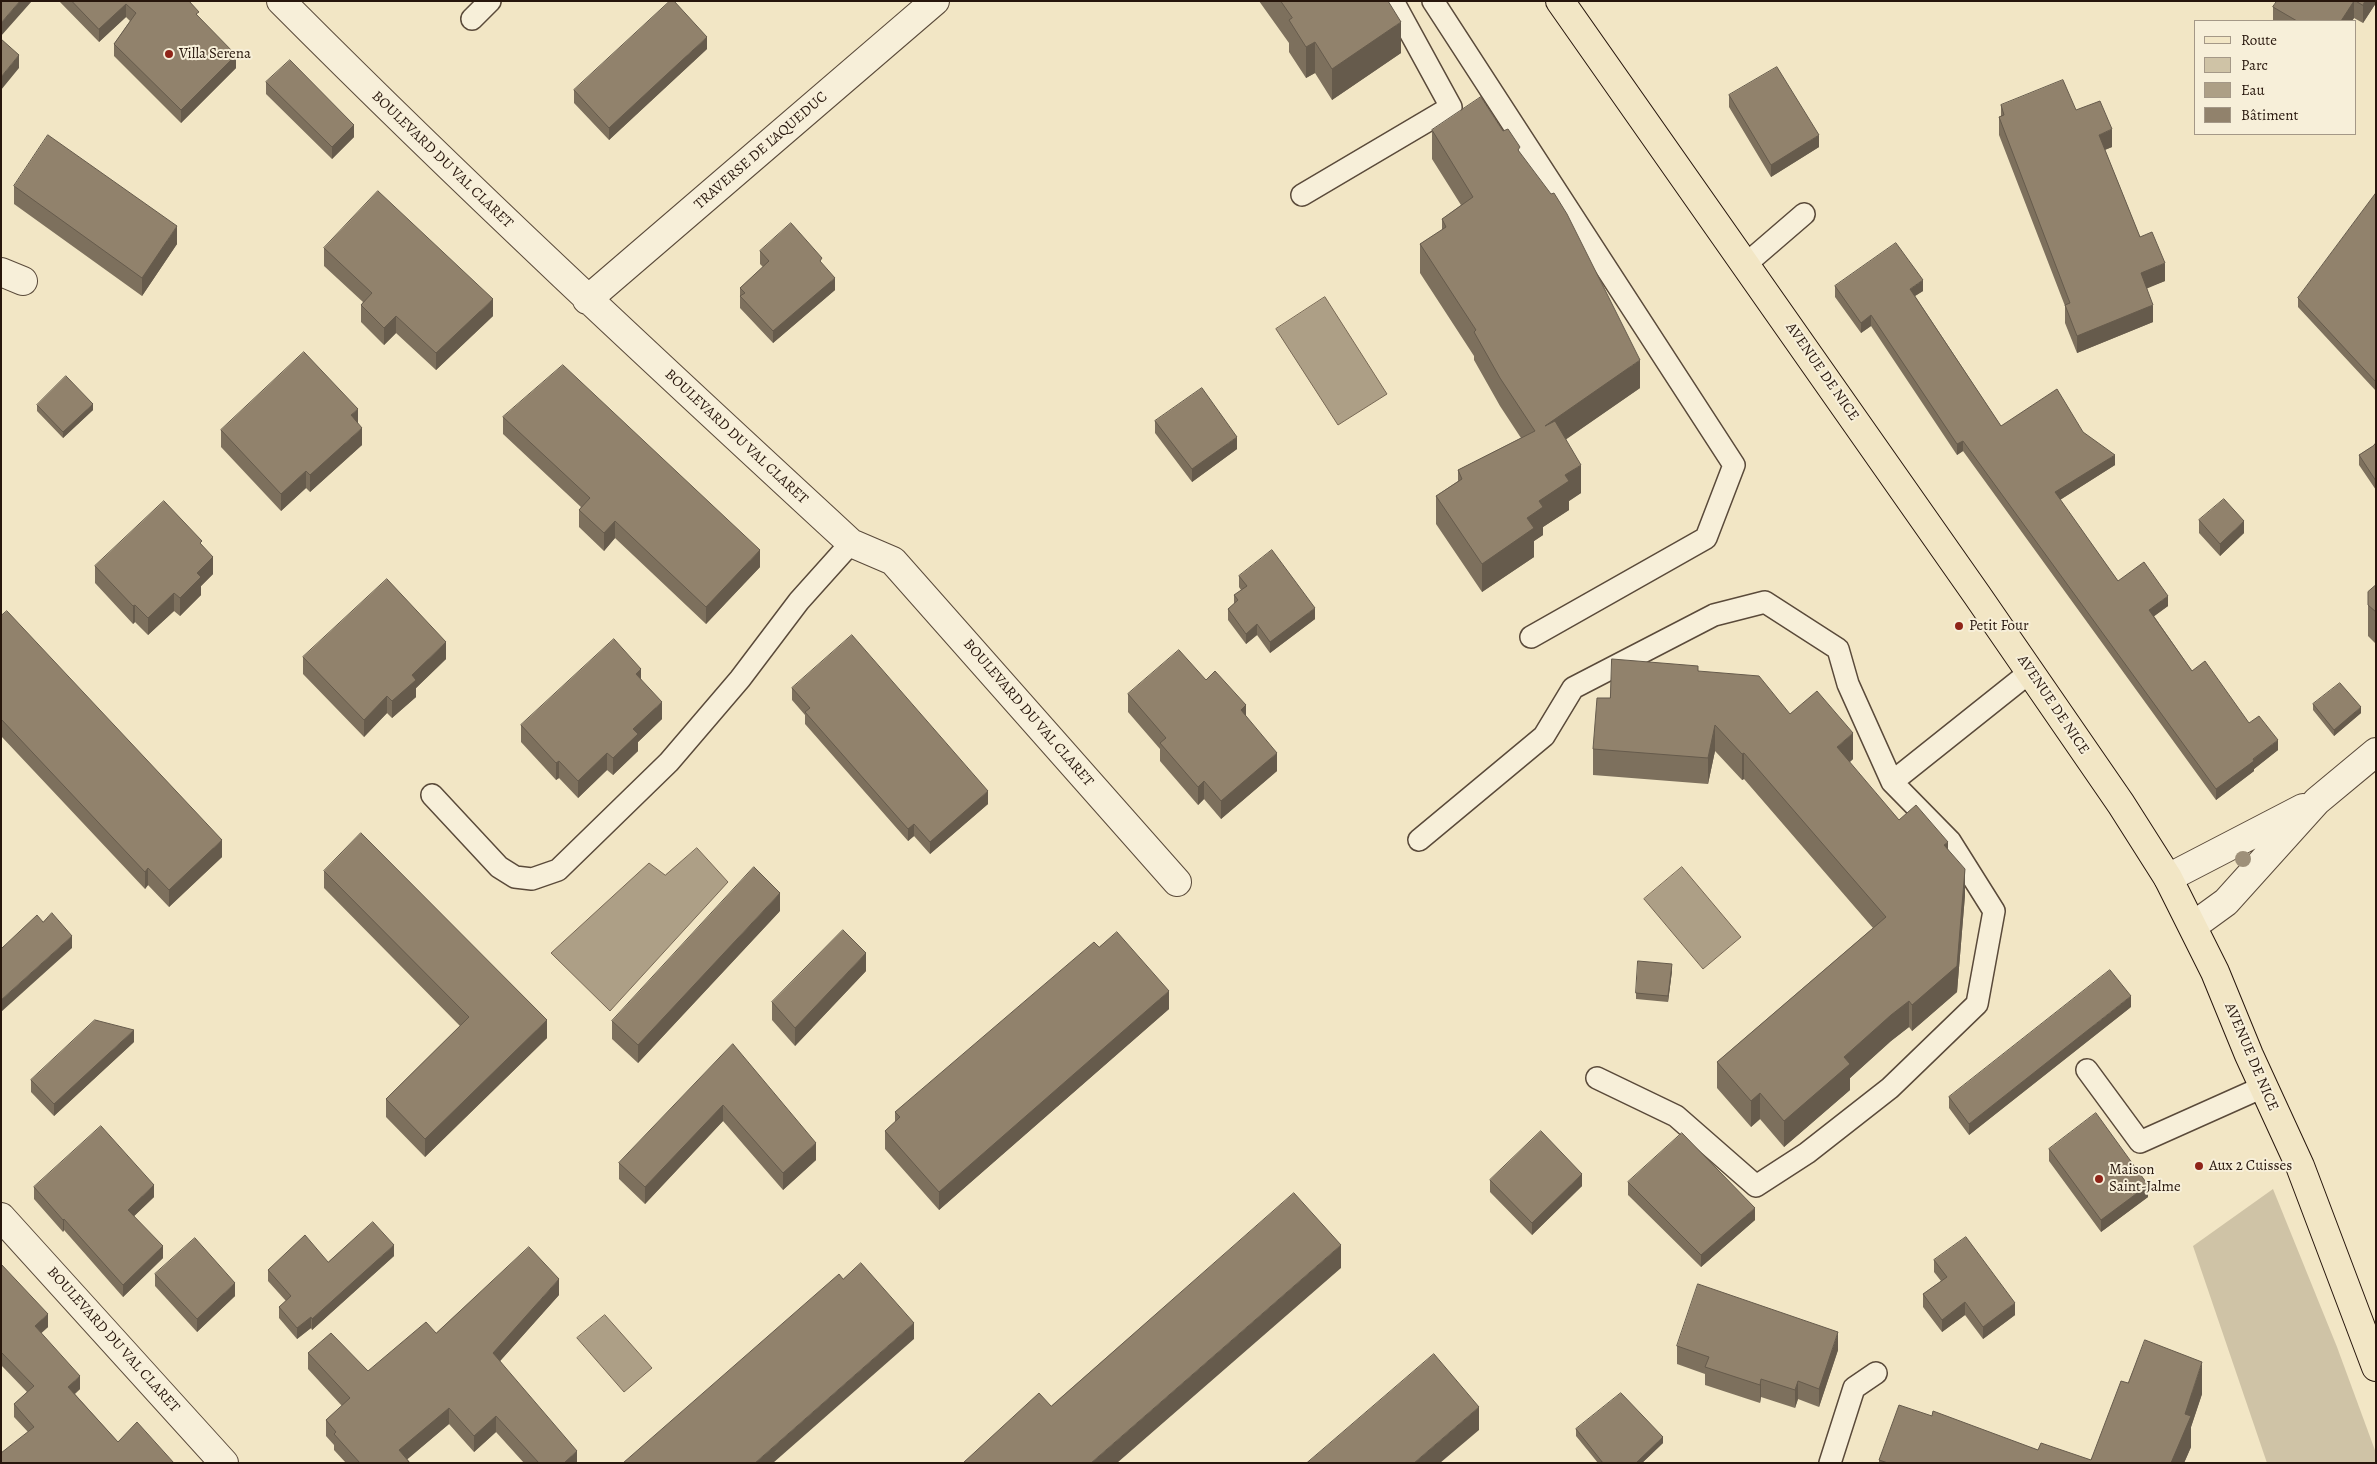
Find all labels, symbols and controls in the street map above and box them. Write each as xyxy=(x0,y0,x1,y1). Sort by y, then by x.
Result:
legend xyxy=(2194,20,2357,135)
text: Route xyxy=(2241,30,2277,50)
place label: Villa Serena xyxy=(179,45,251,63)
marker: Villa Serena xyxy=(163,48,175,60)
text: Parc xyxy=(2241,55,2268,75)
text: Eau xyxy=(2241,80,2265,100)
street label: BOULEVARD DU VAL CLARET xyxy=(368,88,516,232)
street label: TRAVERSE DE L'AQUEDUC xyxy=(691,88,831,214)
text: Bâtiment xyxy=(2241,105,2299,125)
street label: AVENUE DE NICE xyxy=(1781,319,1863,425)
street label: BOULEVARD DU VAL CLARET xyxy=(661,366,811,508)
place label: Petit Four xyxy=(1969,617,2029,635)
marker: Petit Four xyxy=(1953,620,1965,632)
street label: BOULEVARD DU VAL CLARET xyxy=(959,636,1097,790)
street label: AVENUE DE NICE xyxy=(2013,652,2093,758)
street label: AVENUE DE NICE xyxy=(2220,1000,2282,1114)
place label: Aux 2 Cuisses xyxy=(2209,1157,2292,1175)
marker: Aux 2 Cuisses xyxy=(2193,1160,2205,1172)
place label: Maison Saint-Jalme xyxy=(2109,1161,2181,1196)
marker: Maison Saint-Jalme xyxy=(2093,1173,2105,1185)
street label: BOULEVARD DU VAL CLARET xyxy=(43,1264,183,1416)

